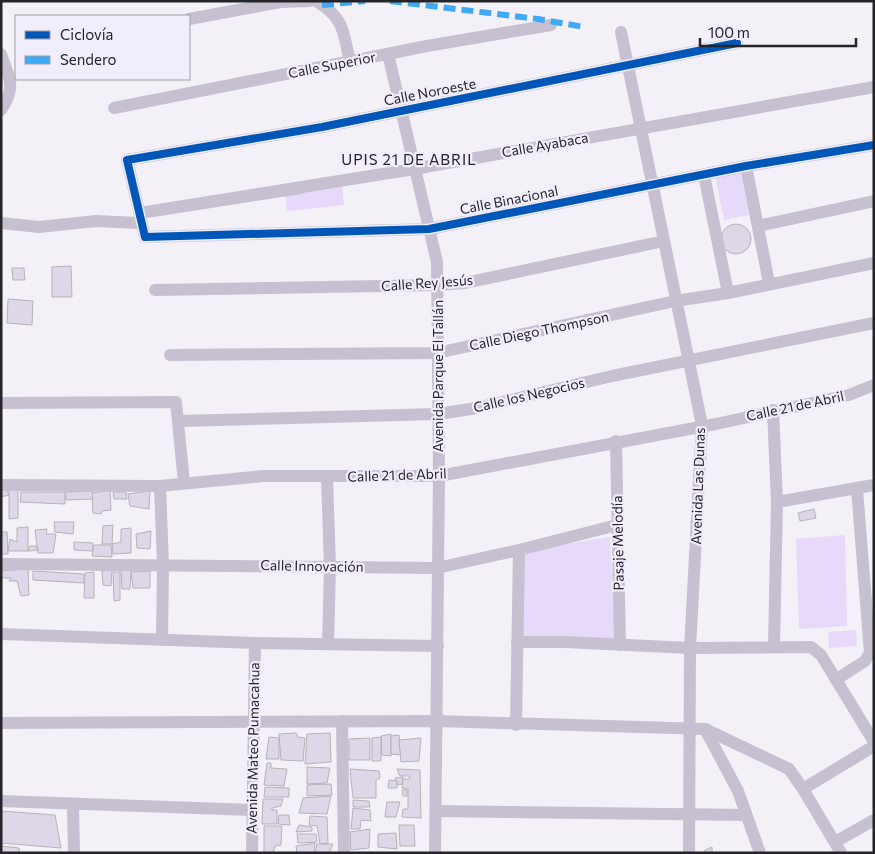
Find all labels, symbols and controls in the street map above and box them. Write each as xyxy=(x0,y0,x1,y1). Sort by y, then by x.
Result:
legend xyxy=(15,15,190,80)
scale bar xyxy=(700,15,856,47)
text: 100 m xyxy=(708,23,750,41)
text: Ciclovía xyxy=(60,25,113,43)
street label: Calle Superior xyxy=(287,48,378,81)
text: Sendero xyxy=(60,50,117,68)
street label: Calle Noroeste xyxy=(382,74,477,109)
street label: Calle Ayabaca xyxy=(500,129,589,160)
district label: UPIS 21 DE ABRIL xyxy=(341,150,477,168)
street label: Calle Binacional xyxy=(458,182,560,217)
street label: Calle Rey Jesús xyxy=(380,271,474,294)
street label: Avenida Parque El Tallán xyxy=(429,300,446,452)
street label: Calle Diego Thompson xyxy=(468,307,610,354)
street label: Calle los Negocios xyxy=(472,373,586,416)
street label: Calle 21 de Abril xyxy=(745,387,845,424)
street label: Avenida Las Dunas xyxy=(687,427,708,545)
street label: Calle 21 de Abril xyxy=(347,464,447,485)
street label: Pasaje Melodía xyxy=(608,495,627,591)
street label: Calle Innovación xyxy=(260,556,364,575)
street label: Avenida Mateo Pumacahua xyxy=(243,662,262,834)

